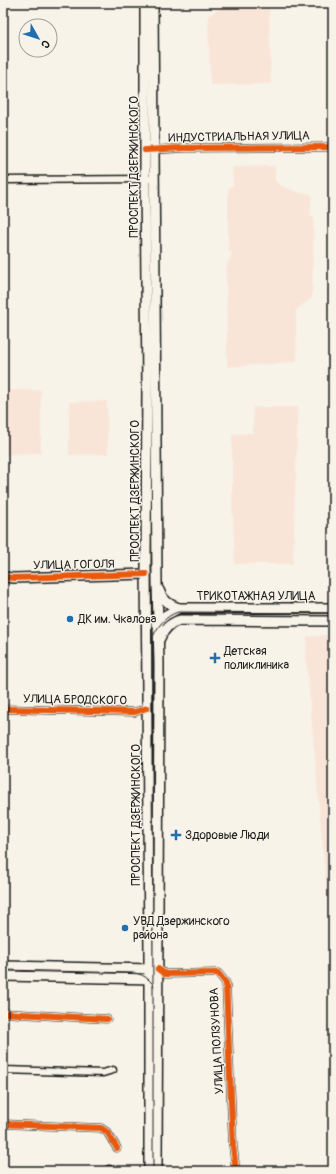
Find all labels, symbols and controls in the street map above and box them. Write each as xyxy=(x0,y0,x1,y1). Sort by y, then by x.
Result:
north arrow xyxy=(18,18,58,58)
text: С xyxy=(38,37,53,51)
street label: ПРОСПЕКТ ДЗЕРЖИНСКОГО xyxy=(127,96,142,238)
street label: ИНДУСТРИАЛЬНАЯ УЛИЦА xyxy=(168,128,310,146)
street label: ПРОСПЕКТ ДЗЕРЖИНСКОГО xyxy=(128,420,143,562)
street label: УЛИЦА ГОГОЛЯ xyxy=(33,557,115,573)
street label: ТРИКОТАЖНАЯ УЛИЦА xyxy=(197,589,316,604)
place label: ДК им. Чкалова xyxy=(77,612,157,627)
marker: ДК им. Чкалова xyxy=(65,614,75,624)
place label: Детская поликлиника xyxy=(223,644,290,673)
marker: Детская поликлиника xyxy=(209,652,221,664)
street label: УЛИЦА БРОДСКОГО xyxy=(23,692,127,708)
street label: ПРОСПЕКТ ДЗЕРЖИНСКОГО xyxy=(129,744,144,886)
place label: Здоровые Люди xyxy=(185,828,270,843)
marker: Здоровые Люди xyxy=(170,829,182,841)
place label: УВД Дзержинского района xyxy=(133,914,230,943)
marker: УВД Дзержинского района xyxy=(120,923,130,933)
street label: УЛИЦА ПОЛЗУНОВА xyxy=(207,987,227,1095)

